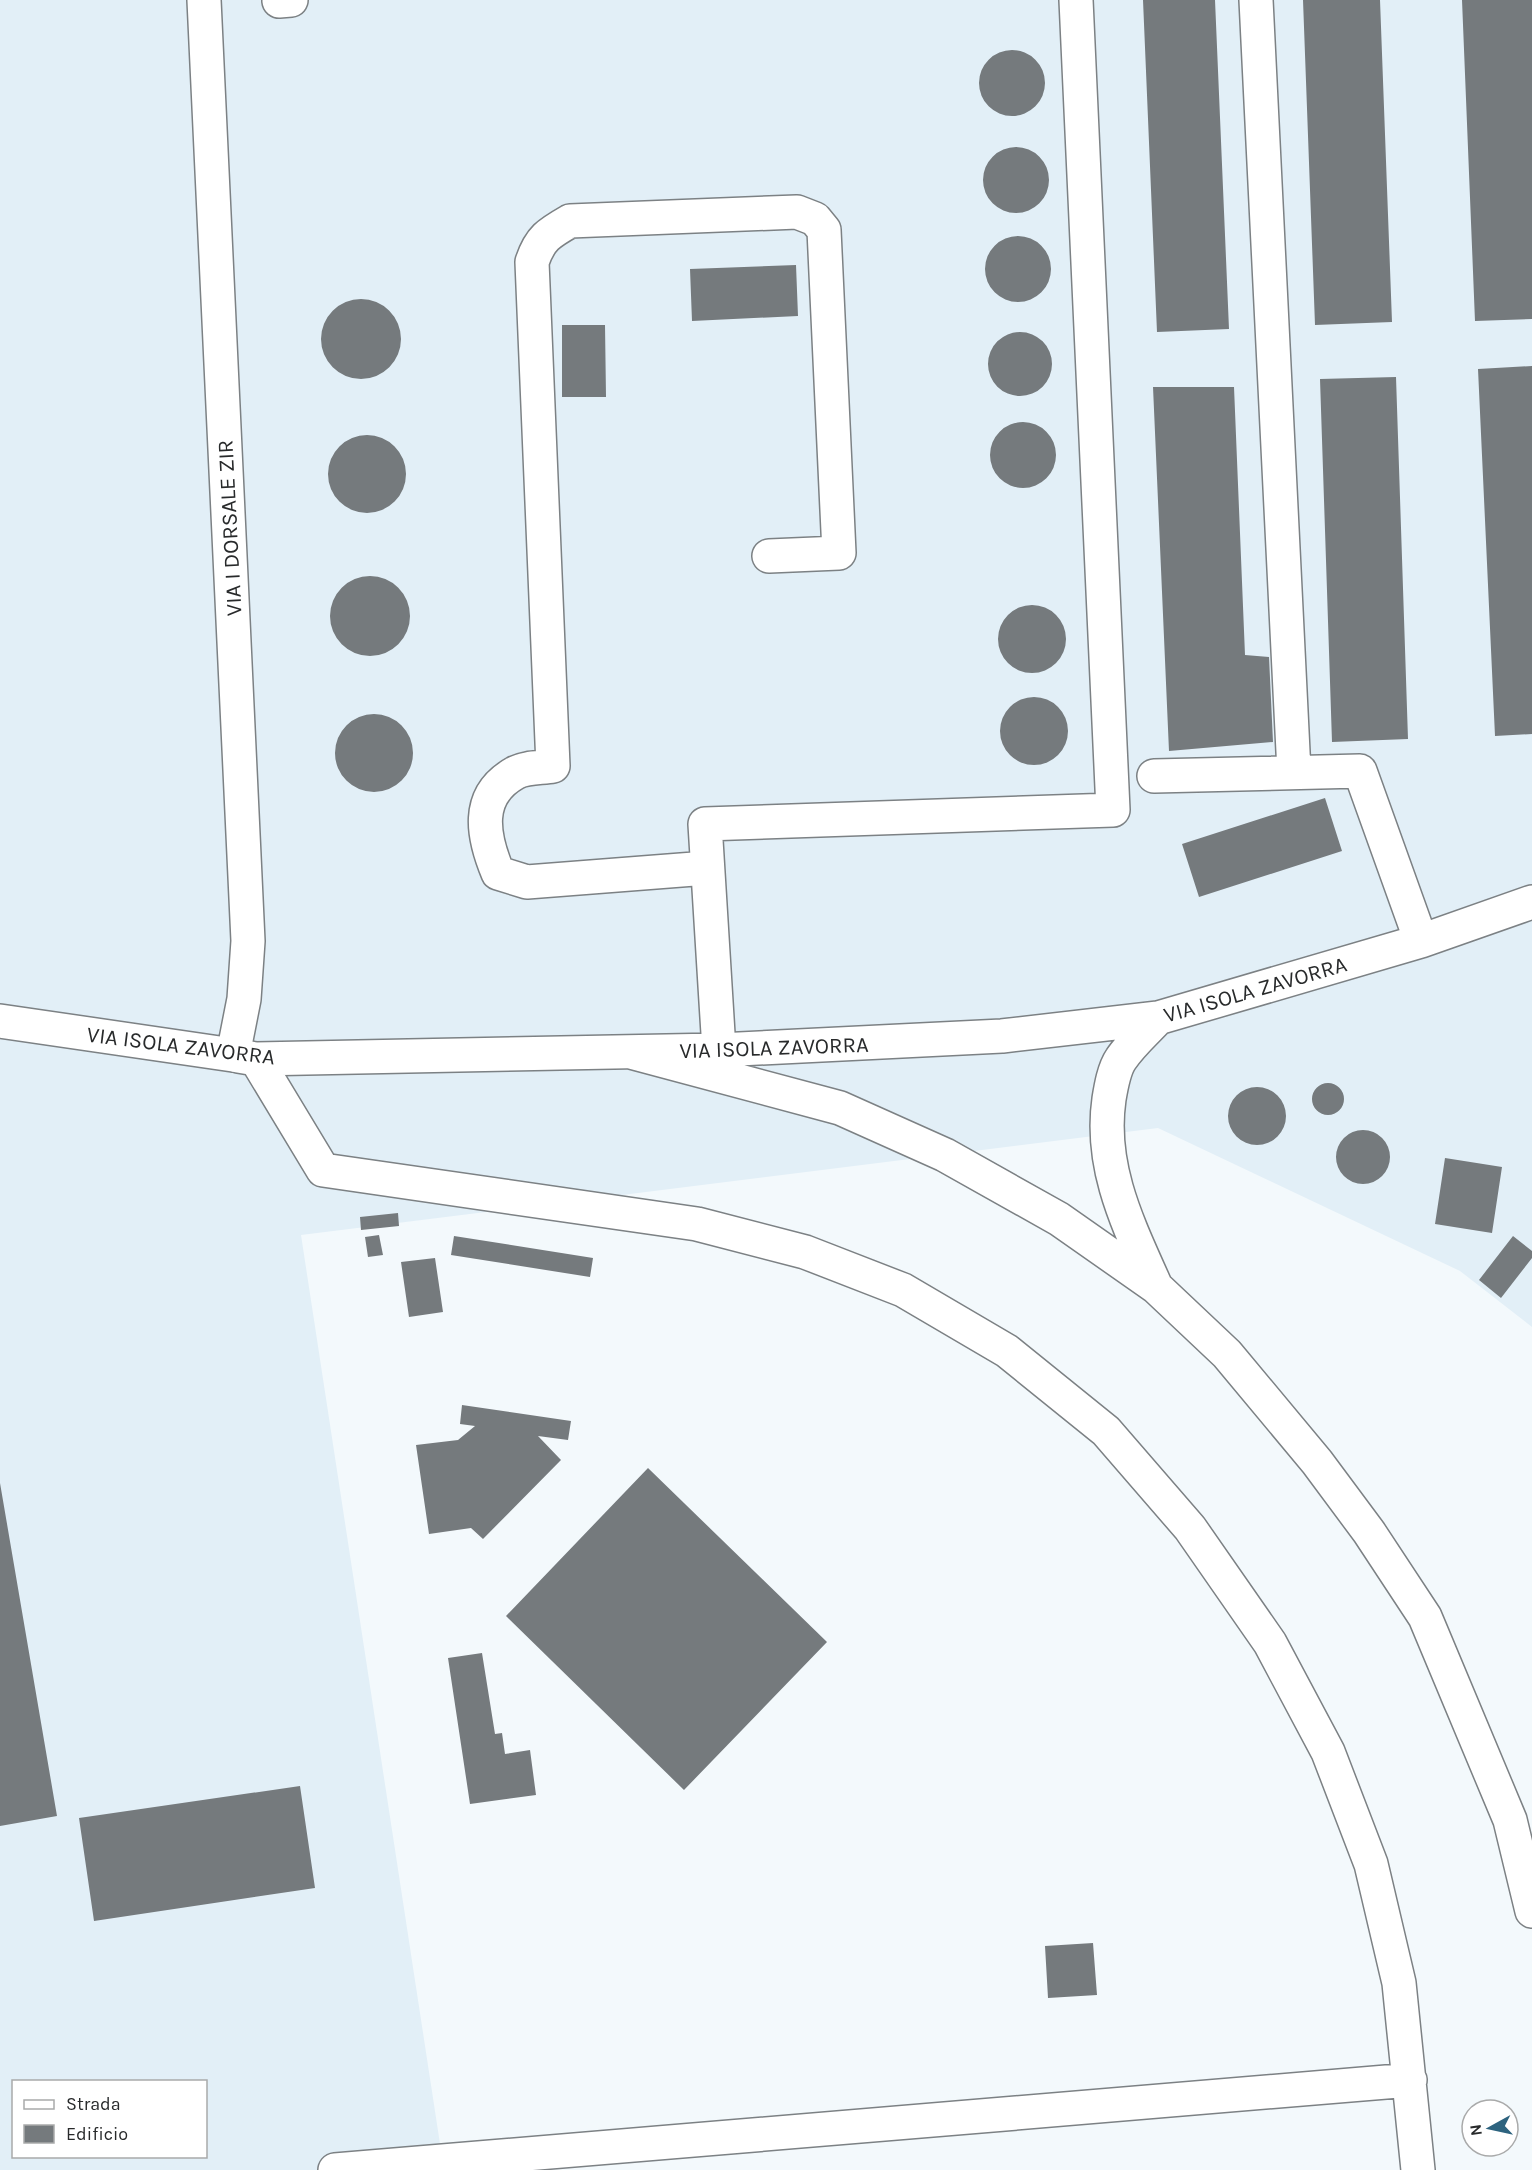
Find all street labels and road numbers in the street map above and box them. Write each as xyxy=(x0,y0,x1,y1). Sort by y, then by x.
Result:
street label: VIA I DORSALE ZIR xyxy=(212,439,248,617)
street label: VIA ISOLA ZAVORRA xyxy=(1161,951,1350,1029)
street label: VIA ISOLA ZAVORRA xyxy=(85,1022,277,1070)
street label: VIA ISOLA ZAVORRA xyxy=(679,1032,869,1064)

